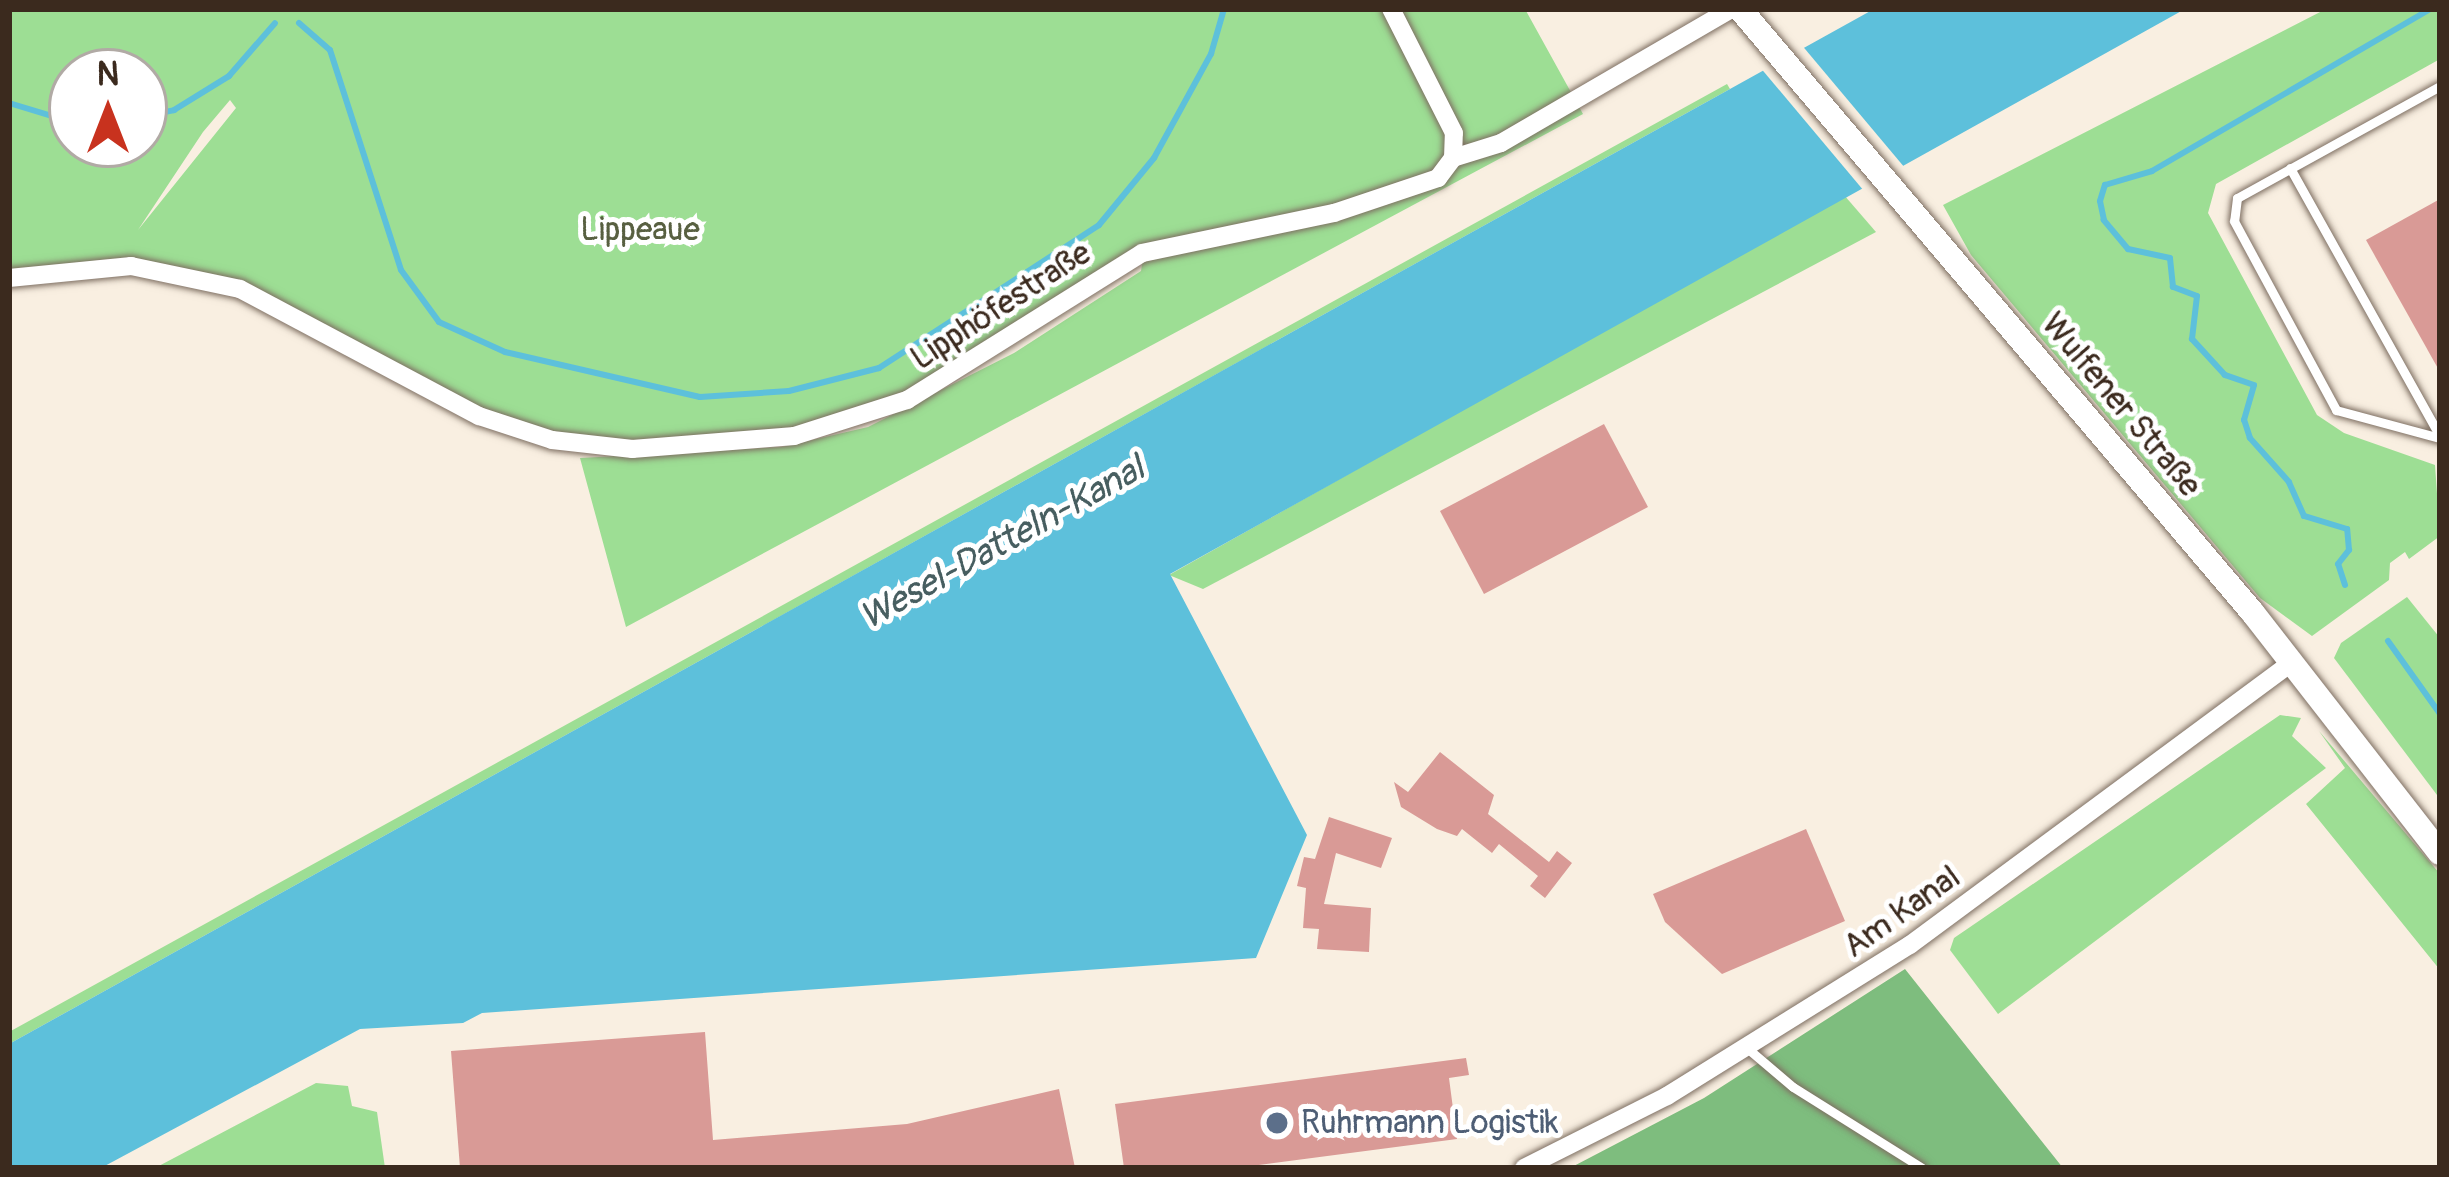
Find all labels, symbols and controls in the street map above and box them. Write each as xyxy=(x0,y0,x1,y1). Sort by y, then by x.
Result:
north arrow xyxy=(48,48,168,168)
text: N xyxy=(97,54,119,95)
park label: Lippeaue xyxy=(580,210,700,250)
street label: Lipphöfestraße xyxy=(904,233,1098,379)
street label: Wulfener Straße xyxy=(2033,305,2209,505)
water label: Wesel-Datteln-Kanal xyxy=(852,447,1152,639)
street label: Am Kanal xyxy=(1836,858,1968,966)
place label: Ruhrmann Logistik xyxy=(1301,1103,1559,1143)
marker: Ruhrmann Logistik xyxy=(1264,1110,1290,1136)

